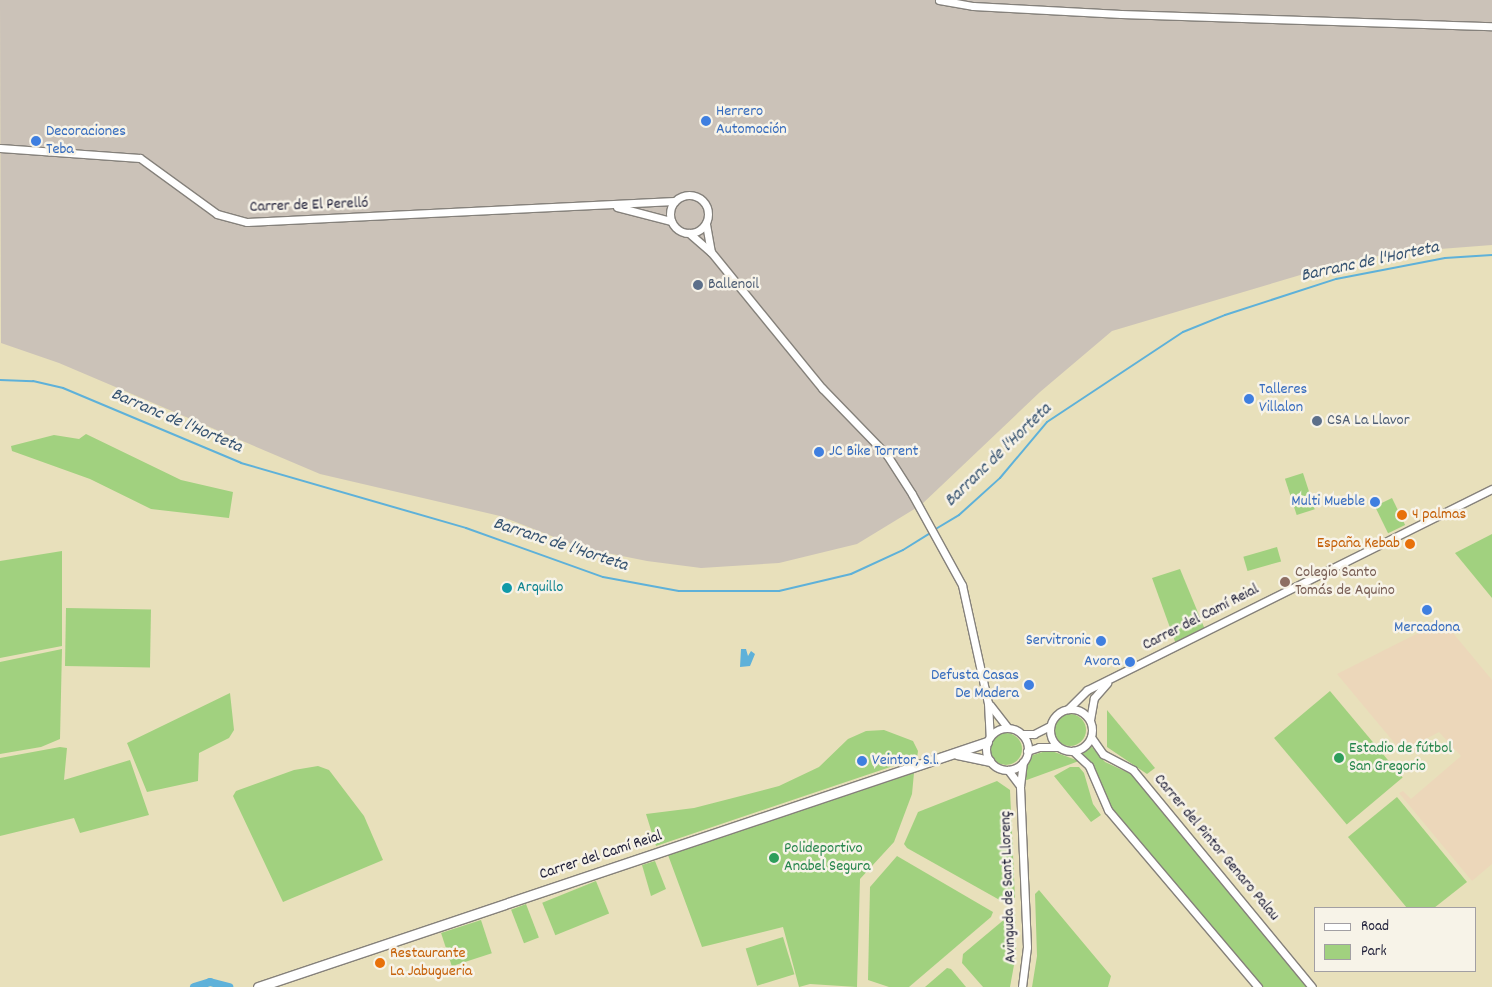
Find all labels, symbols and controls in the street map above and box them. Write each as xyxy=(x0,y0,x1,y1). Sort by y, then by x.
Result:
place label: Herrero Automoción xyxy=(716,102,787,140)
marker: Herrero Automoción xyxy=(700,115,712,127)
place label: Decoraciones Teba xyxy=(46,122,126,160)
marker: Decoraciones Teba xyxy=(30,135,42,147)
street label: Carrer de El Perelló xyxy=(249,194,369,218)
water label: Barranc de l'Horteta xyxy=(1299,238,1441,288)
place label: Ballenoil xyxy=(708,275,759,295)
marker: Ballenoil xyxy=(692,279,704,291)
place label: Talleres Villalon xyxy=(1259,380,1307,418)
water label: Barranc de l'Horteta xyxy=(107,385,245,459)
marker: Talleres Villalon xyxy=(1243,393,1255,405)
water label: Barranc de l'Horteta xyxy=(941,399,1057,513)
place label: CSA La Llavor xyxy=(1327,411,1410,431)
marker: CSA La Llavor xyxy=(1311,415,1323,427)
place label: JC Bike Torrent xyxy=(829,442,918,462)
marker: JC Bike Torrent xyxy=(813,446,825,458)
place label: Multi Mueble xyxy=(1291,492,1365,512)
marker: Multi Mueble xyxy=(1369,496,1381,508)
place label: 4 palmas xyxy=(1412,505,1466,525)
marker: 4 palmas xyxy=(1396,509,1408,521)
water label: Barranc de l'Horteta xyxy=(490,514,630,578)
place label: España Kebab xyxy=(1317,534,1400,554)
marker: España Kebab xyxy=(1404,538,1416,550)
place label: Colegio Santo Tomás de Aquino xyxy=(1295,563,1395,601)
marker: Colegio Santo Tomás de Aquino xyxy=(1279,576,1291,588)
place label: Arquillo xyxy=(517,578,563,598)
street label: Carrer del Camí Reial xyxy=(1140,580,1262,656)
marker: Arquillo xyxy=(501,582,513,594)
marker: Mercadona xyxy=(1421,604,1433,616)
place label: Mercadona xyxy=(1394,618,1460,638)
place label: Servitronic xyxy=(1026,631,1091,651)
marker: Servitronic xyxy=(1095,635,1107,647)
place label: Avora xyxy=(1084,652,1120,672)
marker: Avora xyxy=(1124,656,1136,668)
place label: Defusta Casas De Madera xyxy=(931,666,1019,704)
marker: Defusta Casas De Madera xyxy=(1023,679,1035,691)
place label: Estadio de fútbol San Gregorio xyxy=(1349,739,1452,777)
place label: Veintor, S.l. xyxy=(872,751,939,771)
marker: Estadio de fútbol San Gregorio xyxy=(1333,752,1345,764)
marker: Veintor, S.l. xyxy=(856,755,868,767)
street label: Carrer del Pintor Genaro Palau xyxy=(1149,771,1283,925)
street label: Avinguda de Sant Llorenç xyxy=(997,811,1021,963)
street label: Carrer del Camí Reial xyxy=(537,827,665,885)
place label: Polideportivo Anabel Segura xyxy=(784,839,871,877)
marker: Polideportivo Anabel Segura xyxy=(768,852,780,864)
legend xyxy=(1314,907,1477,972)
text: Road xyxy=(1361,916,1389,938)
text: Park xyxy=(1361,941,1387,963)
place label: Restaurante La Jabugueria xyxy=(390,944,472,982)
marker: Restaurante La Jabugueria xyxy=(374,957,386,969)

